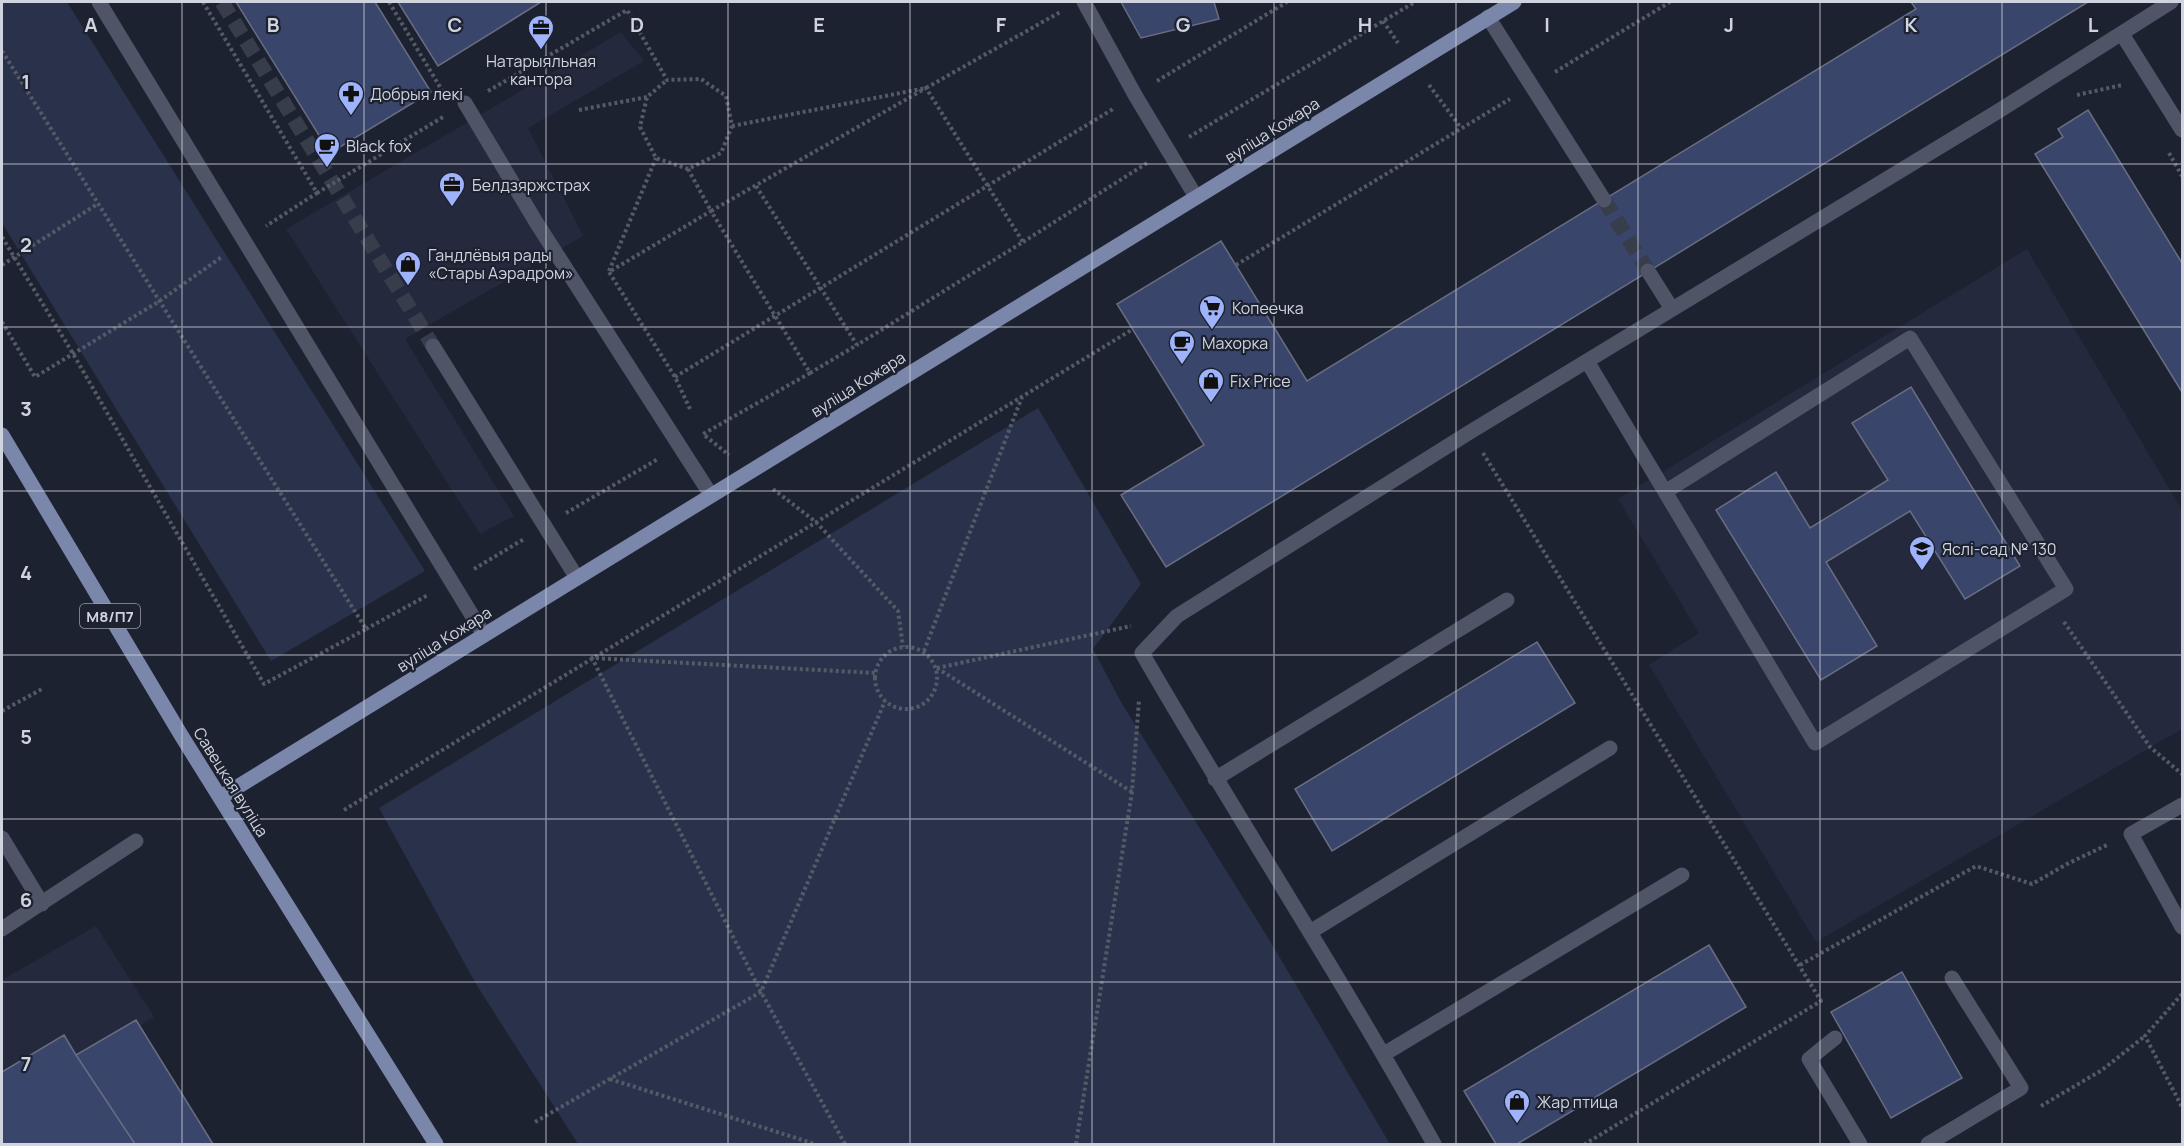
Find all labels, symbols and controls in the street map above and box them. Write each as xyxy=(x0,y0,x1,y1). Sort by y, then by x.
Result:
text: A xyxy=(84,11,98,38)
text: B xyxy=(267,11,280,38)
text: C xyxy=(448,11,462,38)
text: D xyxy=(630,11,644,38)
text: E xyxy=(813,11,825,38)
text: F xyxy=(996,11,1007,38)
text: G xyxy=(1176,11,1191,38)
text: H xyxy=(1358,11,1372,38)
text: I xyxy=(1544,11,1550,38)
text: J xyxy=(1724,11,1734,38)
text: K xyxy=(1905,11,1918,38)
text: L xyxy=(2088,11,2099,38)
office icon: Натарыяльная кантора xyxy=(526,13,556,51)
place label: Натарыяльная кантора xyxy=(486,50,596,90)
text: 1 xyxy=(22,68,30,95)
pharmacy icon: Добрыя лекі xyxy=(336,79,366,117)
place label: Добрыя лекі xyxy=(370,83,463,105)
street label: вуліца Кожара xyxy=(1220,92,1324,168)
cafe icon: Black fox xyxy=(312,131,342,169)
place label: Black fox xyxy=(346,135,412,157)
office icon: Белдзяржстрах xyxy=(437,170,467,208)
place label: Белдзяржстрах xyxy=(472,174,591,196)
text: 2 xyxy=(20,231,32,258)
place label: Гандлёвыя рады «Стары Аэрадром» xyxy=(428,244,574,284)
shop icon: Гандлёвыя рады «Стары Аэрадром» xyxy=(393,249,423,287)
supermarket icon: Копеечка xyxy=(1197,293,1227,331)
place label: Копеечка xyxy=(1232,297,1304,319)
cafe icon: Махорка xyxy=(1167,328,1197,366)
place label: Махорка xyxy=(1202,332,1268,354)
street label: вуліца Кожара xyxy=(806,346,910,422)
shop icon: Fix Price xyxy=(1196,366,1226,404)
place label: Fix Price xyxy=(1230,370,1291,392)
text: 3 xyxy=(20,395,32,422)
school or university icon: Яслі-сад № 130 xyxy=(1907,534,1937,572)
place label: Яслі-сад № 130 xyxy=(1942,538,2057,560)
text: 4 xyxy=(20,559,32,586)
street label: вуліца Кожара xyxy=(392,601,496,677)
road number: М8/П7 xyxy=(80,604,140,628)
text: 5 xyxy=(20,723,32,750)
street label: Савецкая вуліца xyxy=(188,723,274,841)
text: 6 xyxy=(20,886,32,913)
text: 7 xyxy=(21,1050,31,1077)
shop icon: Жар птица xyxy=(1502,1087,1532,1125)
place label: Жар птица xyxy=(1537,1091,1618,1113)

